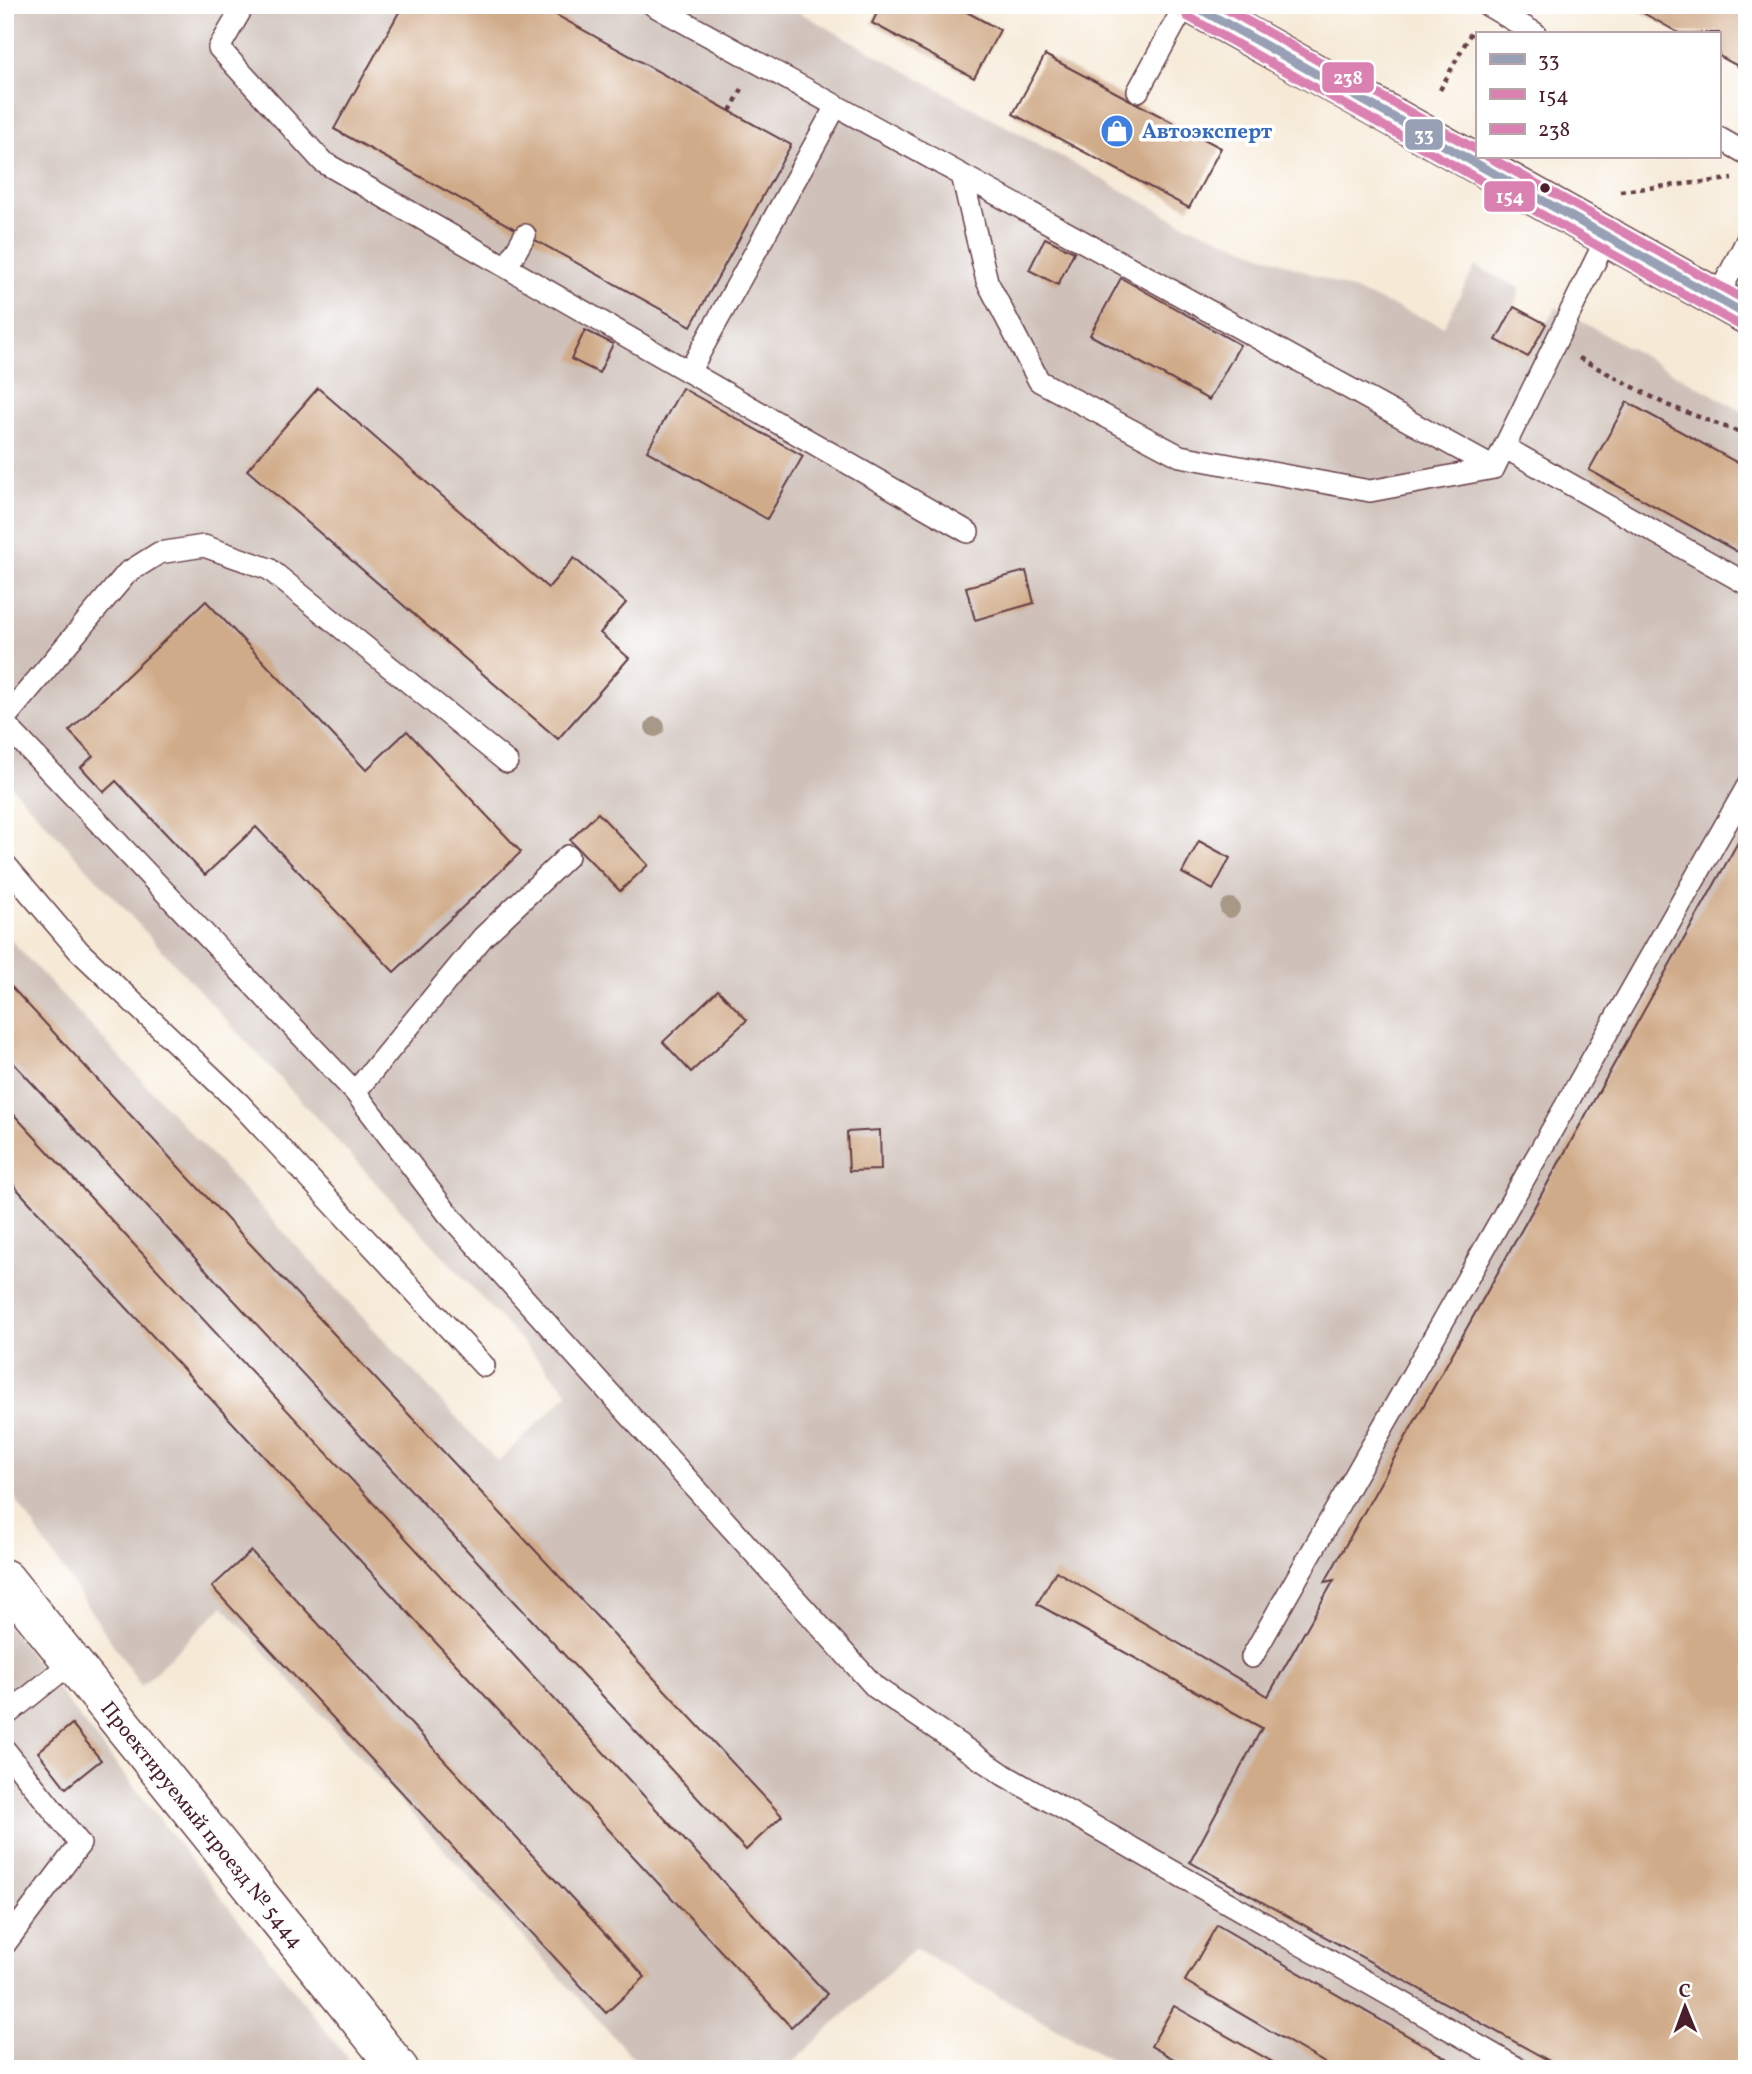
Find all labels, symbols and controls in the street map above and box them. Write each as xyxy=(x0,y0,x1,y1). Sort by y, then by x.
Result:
legend xyxy=(1476,32,1720,158)
text: 33 xyxy=(1538,46,1559,75)
line badge: 238 xyxy=(1321,61,1375,94)
text: 238 xyxy=(1333,66,1363,92)
text: 154 xyxy=(1538,82,1569,111)
shop icon: Автоэксперт xyxy=(1098,112,1136,150)
text: 238 xyxy=(1538,116,1570,145)
place label: Автоэксперт xyxy=(1142,118,1273,147)
line badge: 33 xyxy=(1404,118,1444,151)
text: 33 xyxy=(1414,123,1434,149)
line badge: 154 xyxy=(1483,180,1536,213)
unlabelled marker xyxy=(1538,181,1552,195)
text: 154 xyxy=(1496,185,1524,211)
street label: Проектируемый проезд № 5444 xyxy=(93,1696,310,1955)
north arrow xyxy=(1650,1972,1720,2042)
text: С xyxy=(1678,1979,1691,2005)

